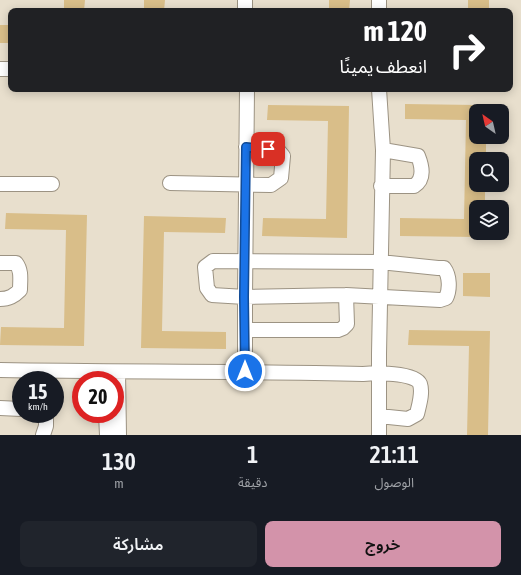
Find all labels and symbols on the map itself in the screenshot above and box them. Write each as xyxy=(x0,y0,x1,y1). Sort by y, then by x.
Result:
north arrow xyxy=(469,104,509,144)
pin xyxy=(251,132,285,166)
position arrow xyxy=(224,350,266,392)
speed limit sign: 20 xyxy=(72,371,124,423)

